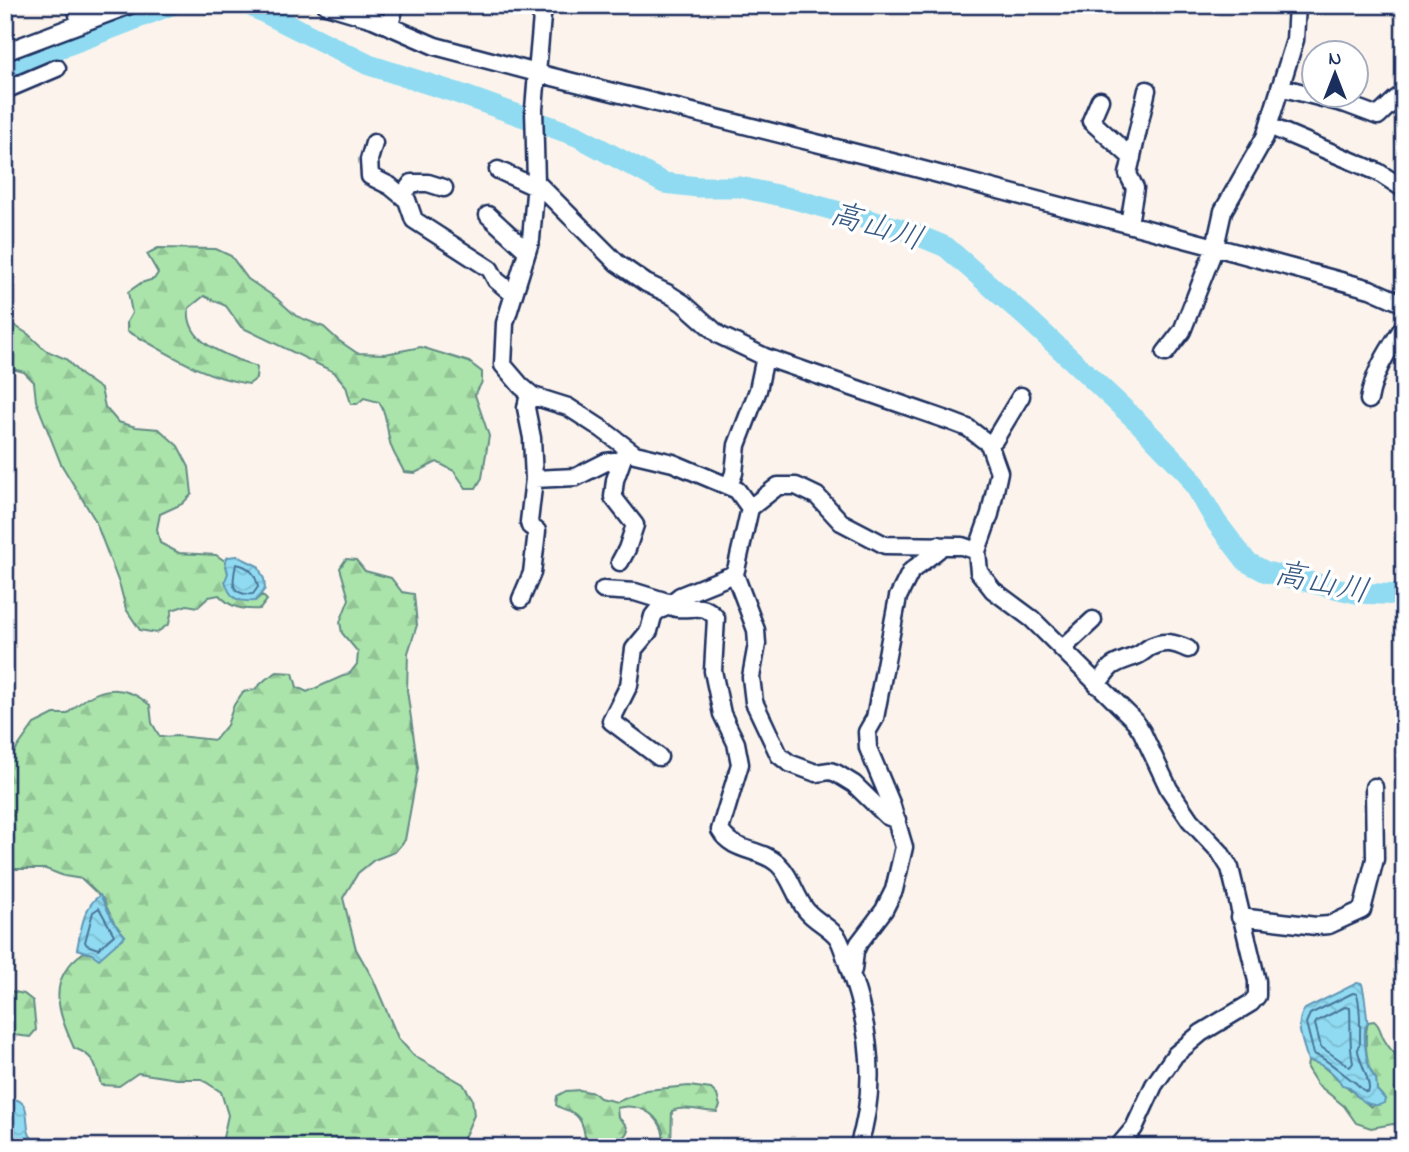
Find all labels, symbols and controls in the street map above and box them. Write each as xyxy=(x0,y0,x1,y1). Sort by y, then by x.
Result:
north arrow xyxy=(1300,38,1370,108)
text: N xyxy=(1329,46,1342,73)
water label: 高山川 xyxy=(823,192,929,265)
water label: 高山川 xyxy=(1269,551,1373,617)

